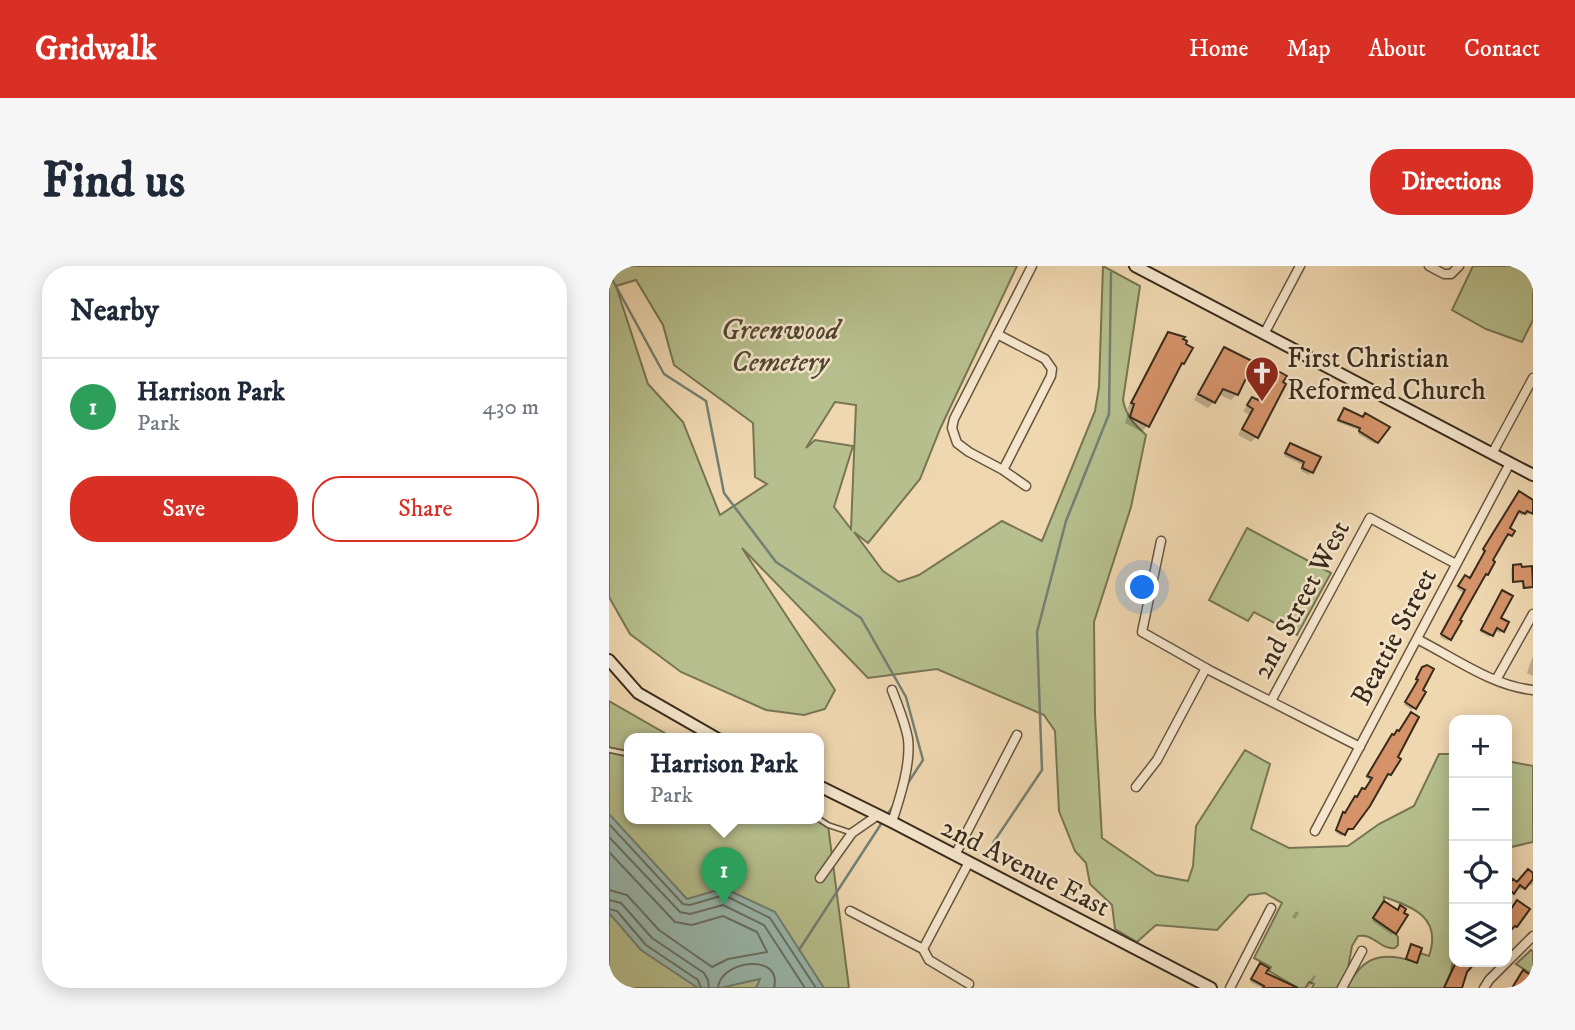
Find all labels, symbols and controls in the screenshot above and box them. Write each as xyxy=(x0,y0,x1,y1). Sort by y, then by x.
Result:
text: Gridwalk xyxy=(35,29,157,70)
text: Home xyxy=(1189,34,1248,64)
text: Map xyxy=(1286,34,1331,64)
text: About xyxy=(1369,34,1426,64)
text: Contact xyxy=(1464,34,1540,64)
button: Directions xyxy=(1370,149,1533,215)
text: Find us xyxy=(42,151,185,213)
text: Nearby xyxy=(70,293,159,330)
park label: Greenwood Cemetery xyxy=(721,313,843,380)
place label: First Christian Reformed Church xyxy=(1287,341,1486,408)
church icon: First Christian Reformed Church xyxy=(1243,354,1281,403)
text: Harrison Park xyxy=(137,376,285,409)
text: 1 xyxy=(89,393,97,422)
text: 430 m xyxy=(483,393,539,422)
text: Park xyxy=(137,409,180,438)
button: Save xyxy=(70,476,298,542)
button: Share xyxy=(312,476,539,542)
street label: 2nd Street West xyxy=(1245,514,1358,685)
street label: Beattie Street xyxy=(1344,562,1445,711)
your location xyxy=(1125,570,1159,604)
map controls xyxy=(1449,715,1512,967)
button: + xyxy=(1449,715,1512,778)
popup xyxy=(624,733,824,824)
text: Harrison Park xyxy=(650,748,798,781)
button: − xyxy=(1449,778,1512,841)
text: Park xyxy=(650,781,693,810)
street label: 2nd Avenue East xyxy=(935,810,1116,925)
button: locate xyxy=(1449,841,1512,904)
pin: 1 xyxy=(701,847,747,905)
button: layers xyxy=(1449,904,1512,967)

